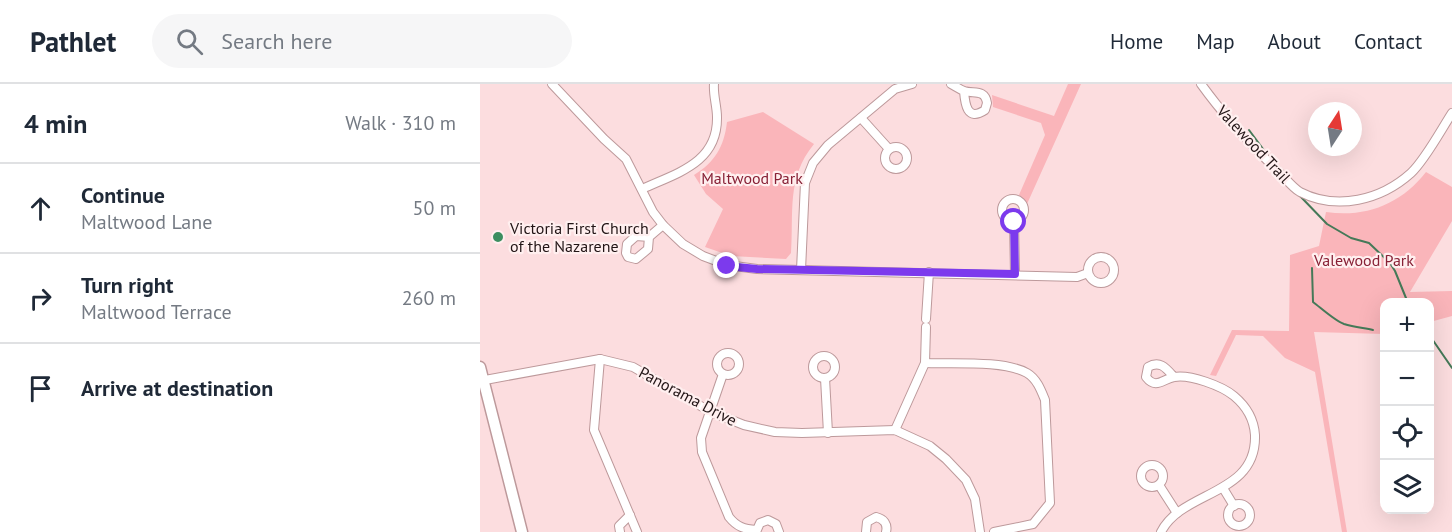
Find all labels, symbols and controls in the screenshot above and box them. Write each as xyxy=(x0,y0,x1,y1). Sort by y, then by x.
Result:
search box xyxy=(152,14,572,68)
text: Pathlet xyxy=(30,23,116,60)
icon: search xyxy=(173,25,206,58)
text: Search here xyxy=(221,27,332,55)
text: Home xyxy=(1110,28,1163,55)
text: Map xyxy=(1196,28,1235,55)
text: About xyxy=(1268,28,1321,55)
text: Contact xyxy=(1354,28,1422,55)
street label: Valewood Trail xyxy=(1212,100,1295,187)
north arrow xyxy=(1308,102,1362,156)
text: 4 min xyxy=(24,107,87,140)
text: Walk · 310 m xyxy=(345,110,456,136)
park label: Maltwood Park xyxy=(701,168,803,188)
text: Continue xyxy=(81,181,165,209)
icon: ahead xyxy=(24,192,57,225)
text: 50 m xyxy=(413,195,456,221)
route start xyxy=(1000,208,1026,234)
text: Maltwood Lane xyxy=(81,209,212,235)
place label: Victoria First Church of the Nazarene xyxy=(509,218,649,256)
marker: Victoria First Church of the Nazarene xyxy=(491,230,505,244)
park label: Valewood Park xyxy=(1313,250,1414,270)
route end xyxy=(713,252,739,278)
text: Turn right xyxy=(81,271,173,299)
icon: right xyxy=(24,282,57,315)
text: 260 m xyxy=(402,285,456,311)
map controls xyxy=(1380,298,1434,514)
button: + xyxy=(1380,298,1434,352)
text: Maltwood Terrace xyxy=(81,299,232,325)
button: − xyxy=(1380,352,1434,406)
street label: Panorama Drive xyxy=(636,362,740,430)
icon: arrive xyxy=(24,372,57,405)
text: Arrive at destination xyxy=(81,374,273,402)
button: locate xyxy=(1380,406,1434,460)
button: layers xyxy=(1380,460,1434,514)

